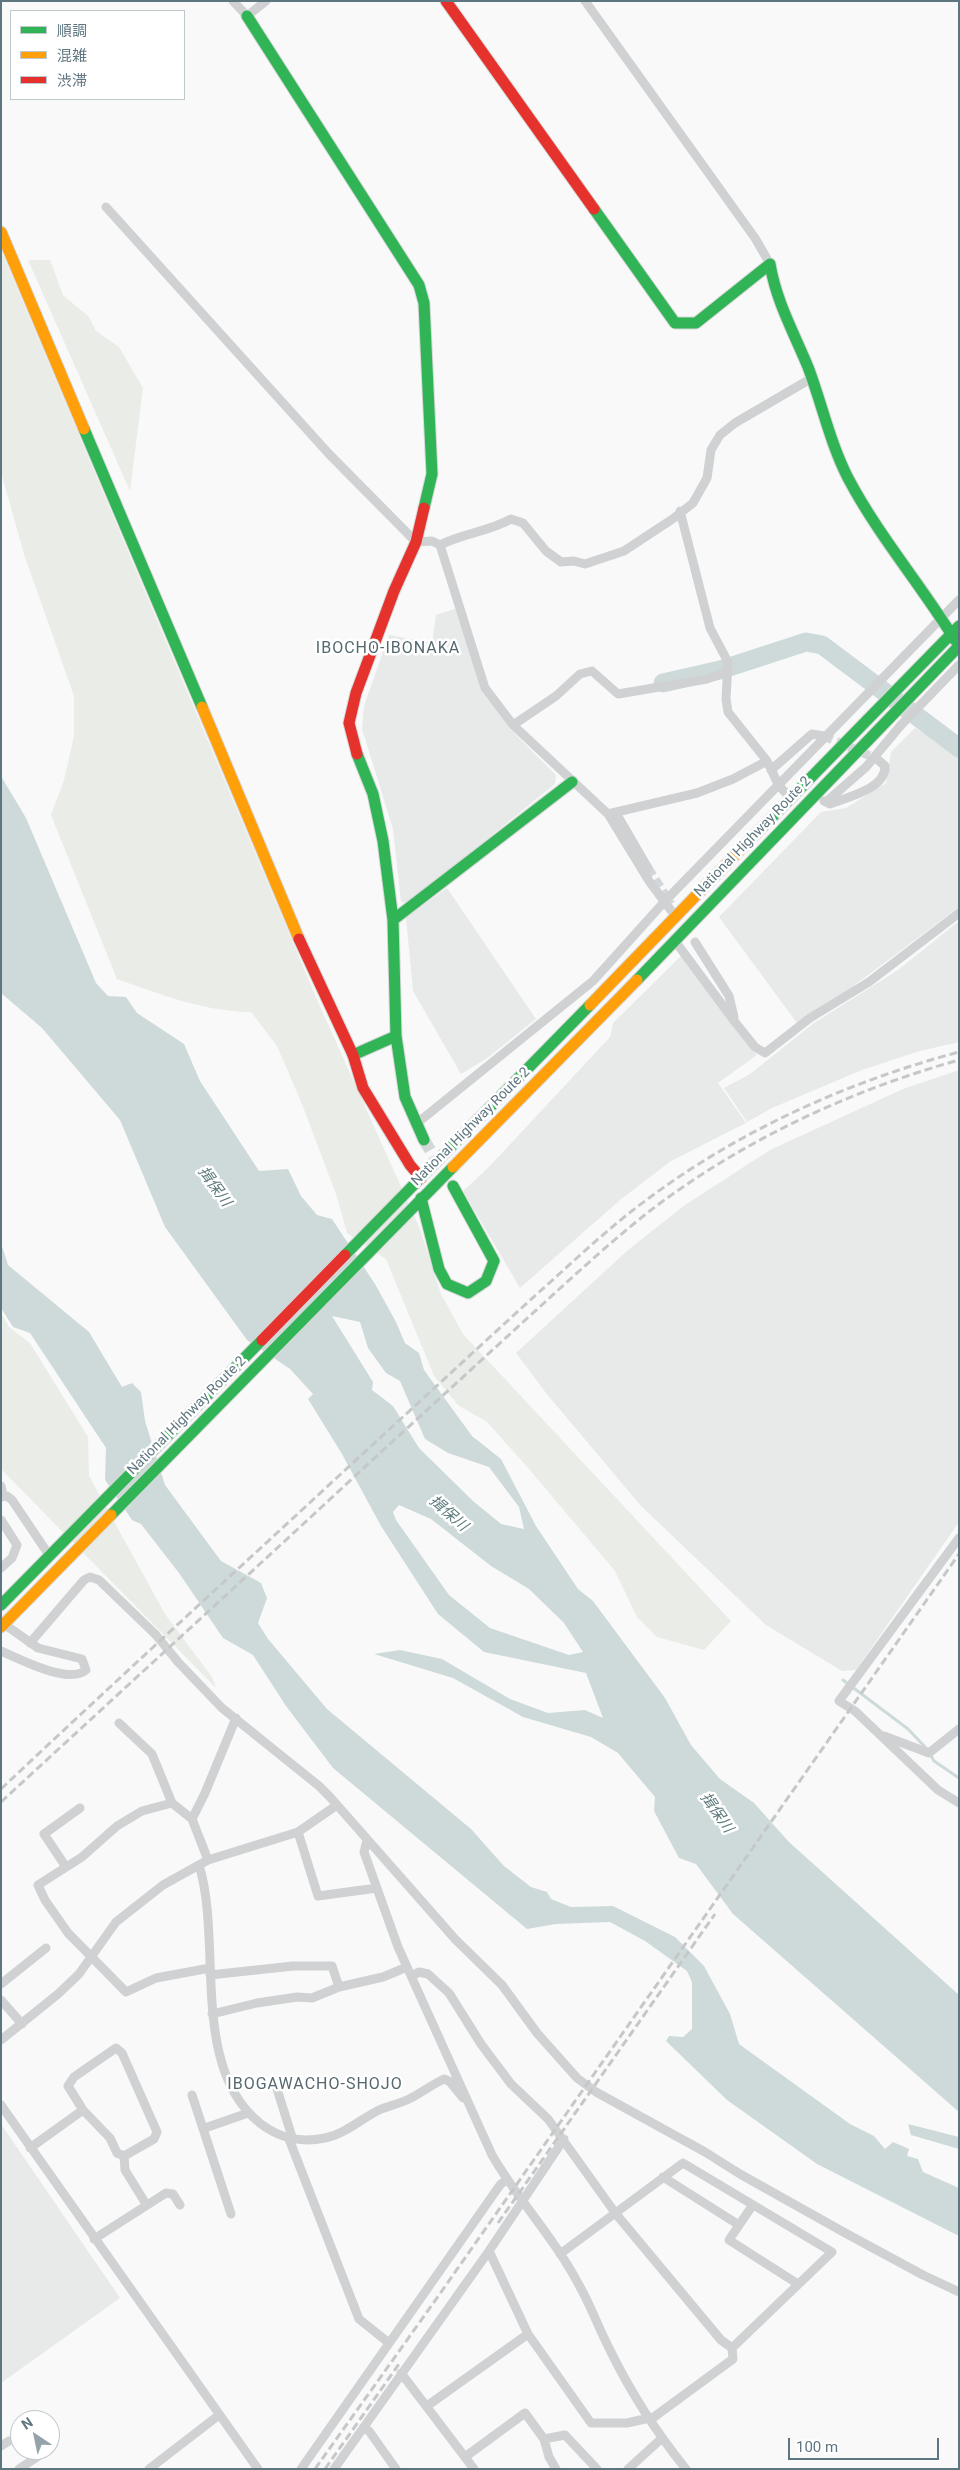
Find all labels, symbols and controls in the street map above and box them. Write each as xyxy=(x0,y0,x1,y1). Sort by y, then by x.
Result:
legend xyxy=(10,10,185,100)
text: 順調 xyxy=(57,22,87,40)
text: 混雑 xyxy=(57,47,87,65)
text: 渋滞 xyxy=(57,72,87,90)
district label: IBOCHO-IBONAKA xyxy=(314,639,462,659)
street label: National Highway Route 2 xyxy=(691,773,815,901)
street label: National Highway Route 2 xyxy=(408,1064,534,1190)
water label: 揖保川 xyxy=(193,1164,235,1210)
street label: National Highway Route 2 xyxy=(124,1353,250,1479)
water label: 揖保川 xyxy=(425,1492,471,1536)
water label: 揖保川 xyxy=(696,1789,736,1837)
district label: IBOGAWACHO-SHOJO xyxy=(225,2075,405,2095)
north arrow xyxy=(10,2410,60,2460)
text: N xyxy=(19,2414,36,2433)
scale bar xyxy=(790,2428,941,2460)
text: 100 m xyxy=(796,2438,838,2456)

